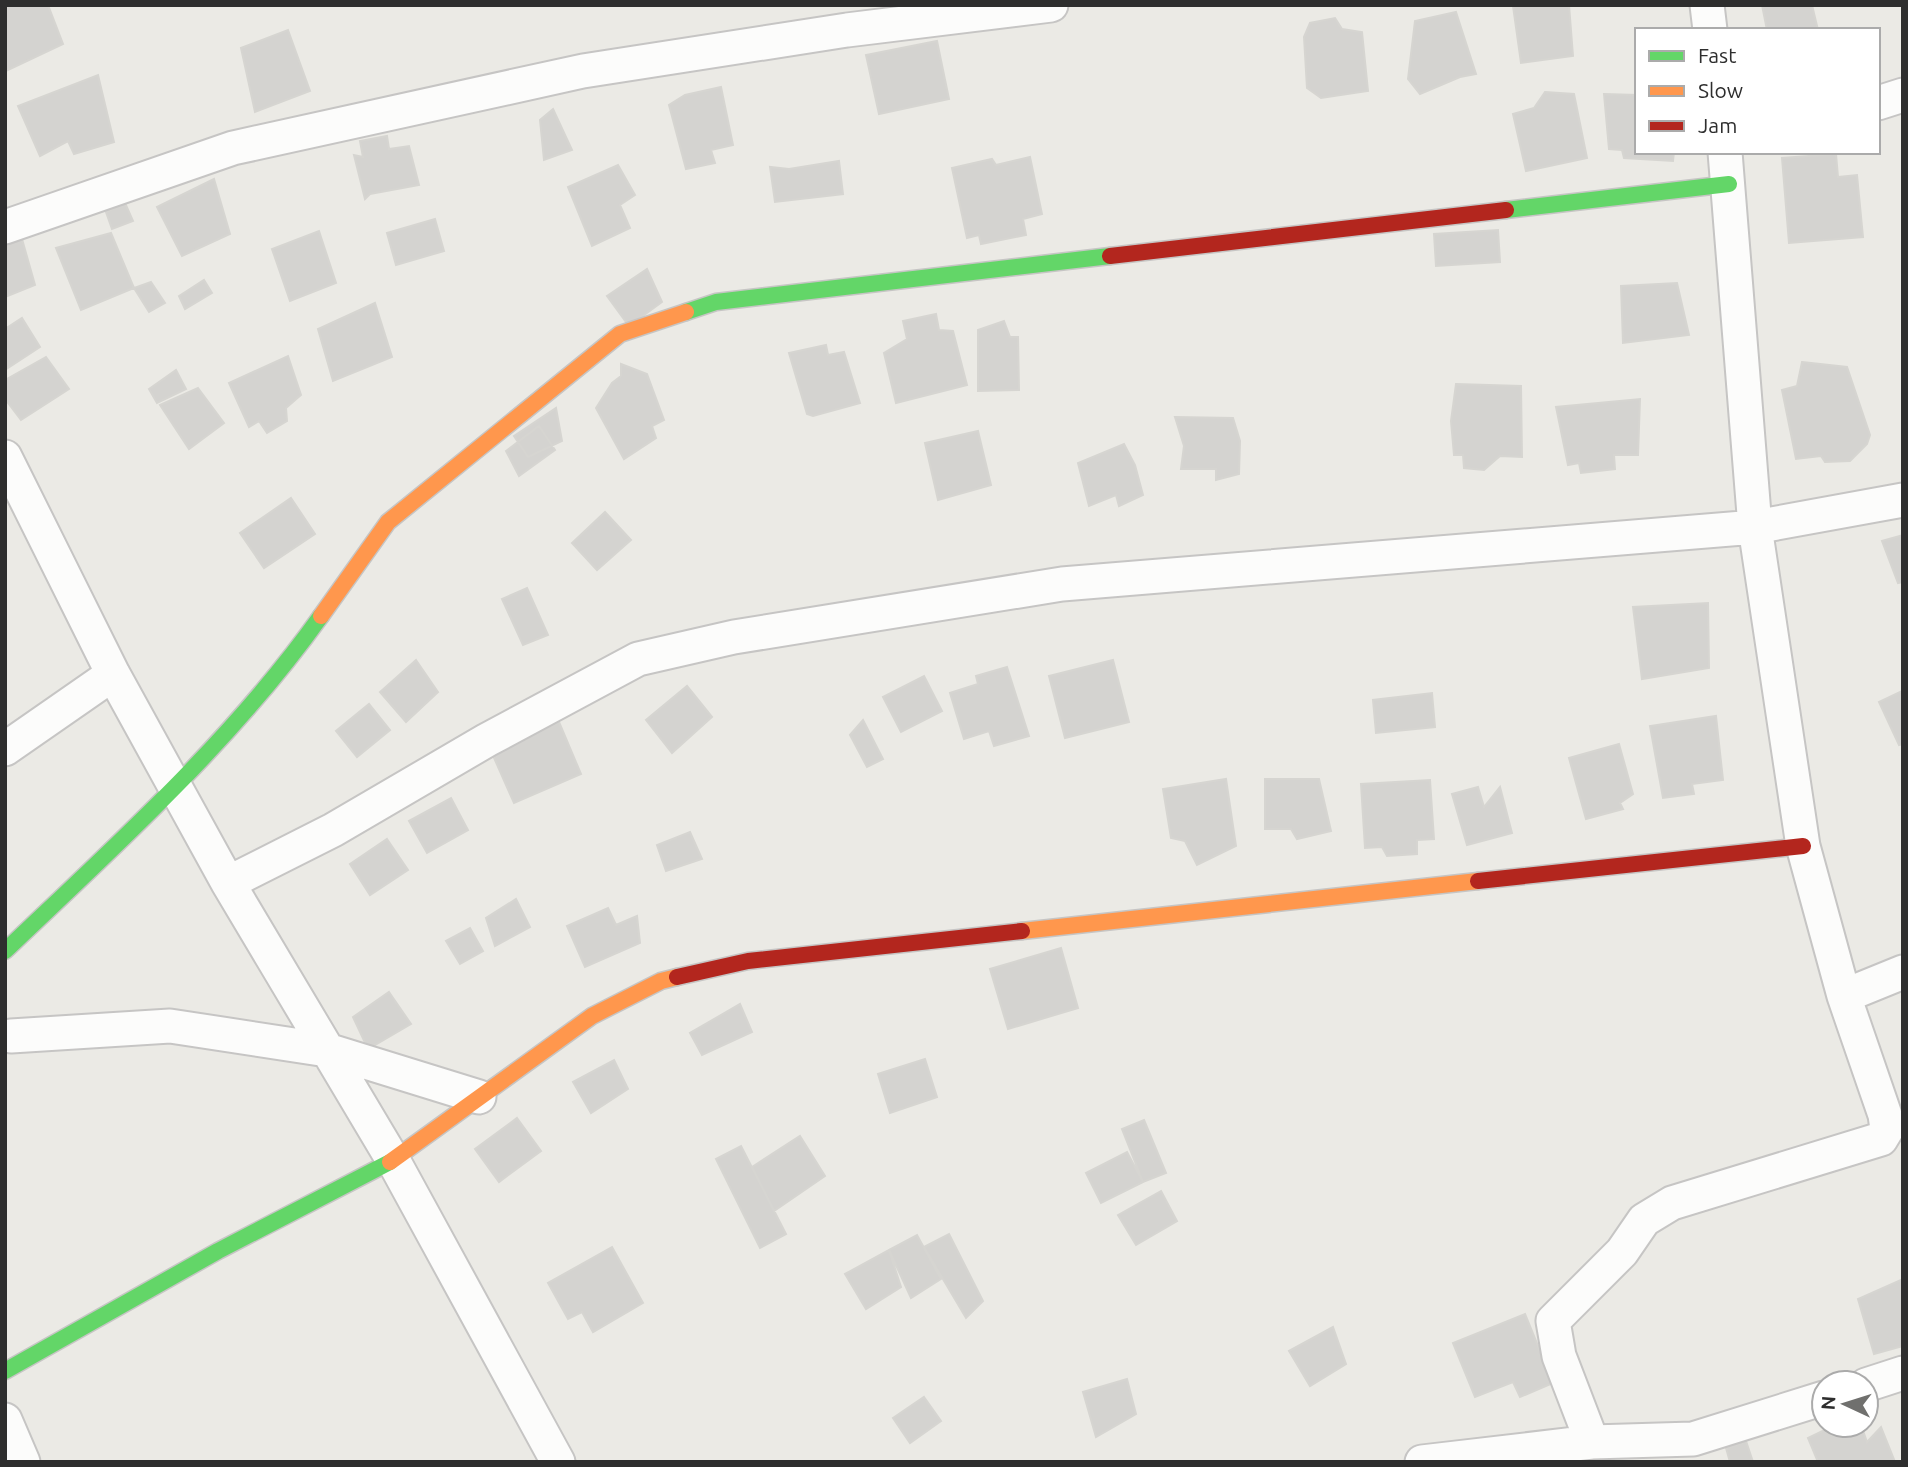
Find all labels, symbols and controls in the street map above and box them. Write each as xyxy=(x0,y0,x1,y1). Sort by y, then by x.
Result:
legend xyxy=(1635,28,1880,154)
text: Fast xyxy=(1698,43,1736,67)
text: Slow xyxy=(1698,78,1743,102)
text: Jam xyxy=(1698,113,1737,137)
north arrow xyxy=(1810,1369,1880,1439)
text: N xyxy=(1817,1395,1840,1411)

